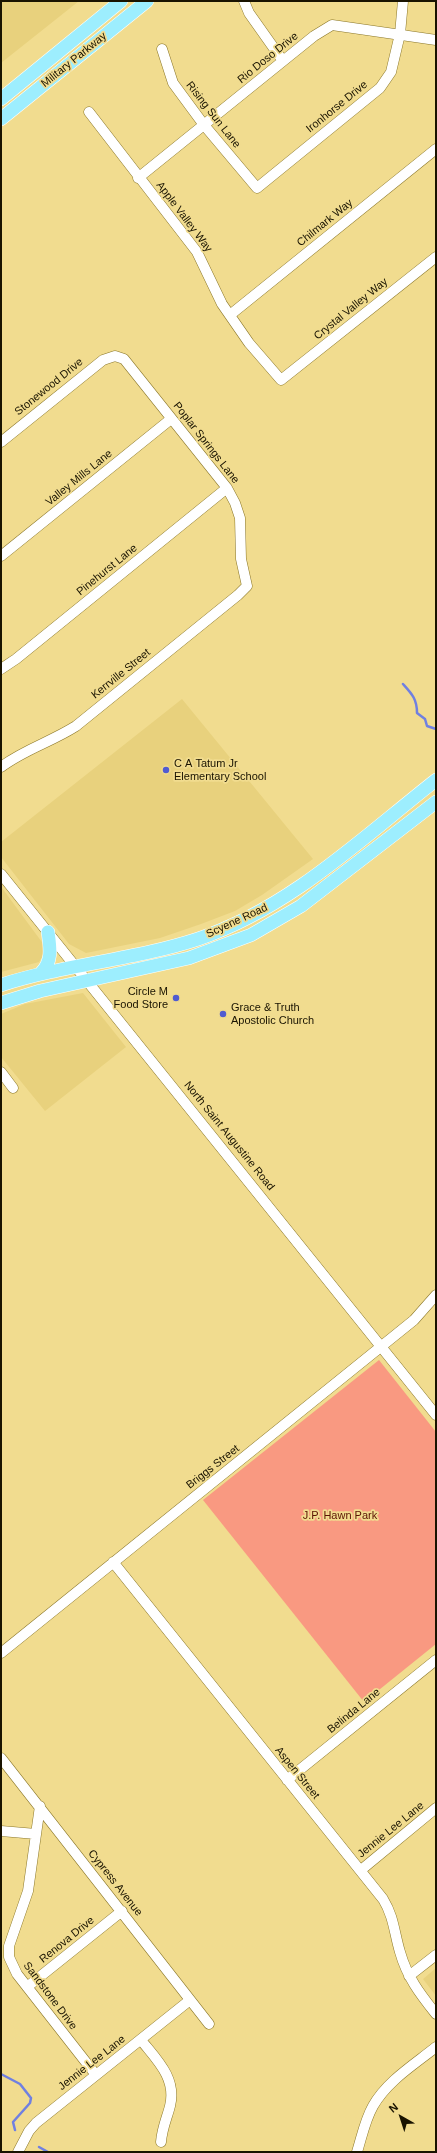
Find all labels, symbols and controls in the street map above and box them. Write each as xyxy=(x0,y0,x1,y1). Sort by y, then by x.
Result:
street label: Military Parkway xyxy=(39,30,109,90)
street label: Rio Doso Drive xyxy=(235,30,301,86)
street label: Ironhorse Drive xyxy=(304,78,370,136)
street label: Rising Sun Lane xyxy=(183,79,243,151)
street label: Apple Valley Way xyxy=(153,179,215,255)
street label: Chilmark Way xyxy=(294,196,356,250)
street label: Crystal Valley Way xyxy=(311,275,391,343)
street label: Stonewood Drive xyxy=(12,356,86,418)
street label: Poplar Springs Lane xyxy=(170,400,242,486)
street label: Valley Mills Lane xyxy=(43,447,115,509)
street label: Pinehurst Lane xyxy=(74,542,140,598)
street label: Kerrville Street xyxy=(89,646,153,702)
place label: C A Tatum Jr Elementary School xyxy=(174,757,266,783)
marker: C A Tatum Jr Elementary School xyxy=(161,765,171,775)
street label: Scyene Road xyxy=(204,901,270,941)
place label: Circle M Food Store xyxy=(114,985,168,1011)
marker: Circle M Food Store xyxy=(171,993,181,1003)
place label: Grace & Truth Apostolic Church xyxy=(231,1001,314,1027)
marker: Grace & Truth Apostolic Church xyxy=(218,1009,228,1019)
street label: North Saint Augustine Road xyxy=(181,1079,277,1193)
street label: Briggs Street xyxy=(184,1442,242,1492)
park label: J.P. Hawn Park xyxy=(303,1509,377,1523)
street label: Belinda Lane xyxy=(325,1686,383,1736)
street label: Aspen Street xyxy=(272,1744,322,1802)
street label: Jennie Lee Lane xyxy=(355,1799,427,1861)
street label: Cypress Avenue xyxy=(85,1847,145,1919)
street label: Renova Drive xyxy=(37,1914,97,1966)
street label: Sandstone Drive xyxy=(20,1960,80,2032)
street label: Jennie Lee Lane xyxy=(56,2033,128,2093)
north arrow xyxy=(381,2097,421,2137)
text: N xyxy=(387,2101,400,2115)

